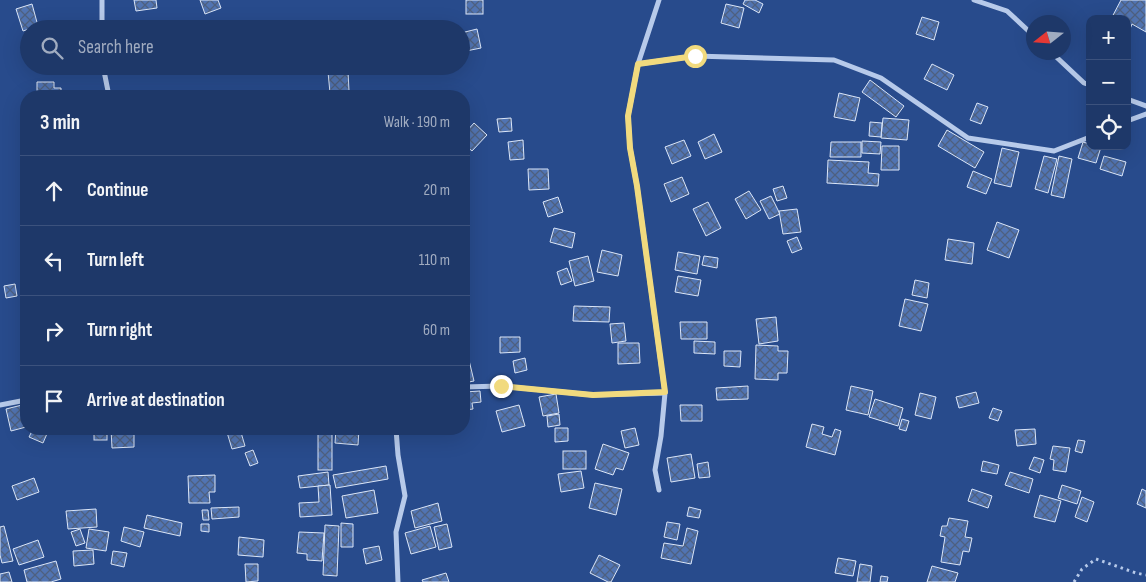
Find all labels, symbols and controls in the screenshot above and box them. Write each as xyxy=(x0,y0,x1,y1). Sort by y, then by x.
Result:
north arrow xyxy=(1026,15,1071,60)
map controls xyxy=(1086,15,1131,150)
button: + xyxy=(1086,15,1131,60)
search box xyxy=(20,20,470,75)
icon: search xyxy=(38,34,66,62)
text: Search here xyxy=(78,36,154,59)
route start xyxy=(684,45,707,68)
button: − xyxy=(1086,60,1131,105)
button: locate xyxy=(1086,105,1131,150)
text: 3 min xyxy=(40,110,80,135)
text: Walk · 190 m xyxy=(384,113,450,132)
icon: ahead xyxy=(40,177,68,205)
text: Continue xyxy=(87,179,148,202)
text: 20 m xyxy=(423,181,450,200)
icon: left xyxy=(40,247,68,275)
text: Turn left xyxy=(87,249,144,272)
text: 110 m xyxy=(419,251,450,270)
icon: right xyxy=(40,317,68,345)
text: Turn right xyxy=(87,319,152,342)
text: 60 m xyxy=(423,321,450,340)
route end xyxy=(490,375,513,398)
icon: arrive xyxy=(40,387,68,415)
text: Arrive at destination xyxy=(87,389,225,412)

